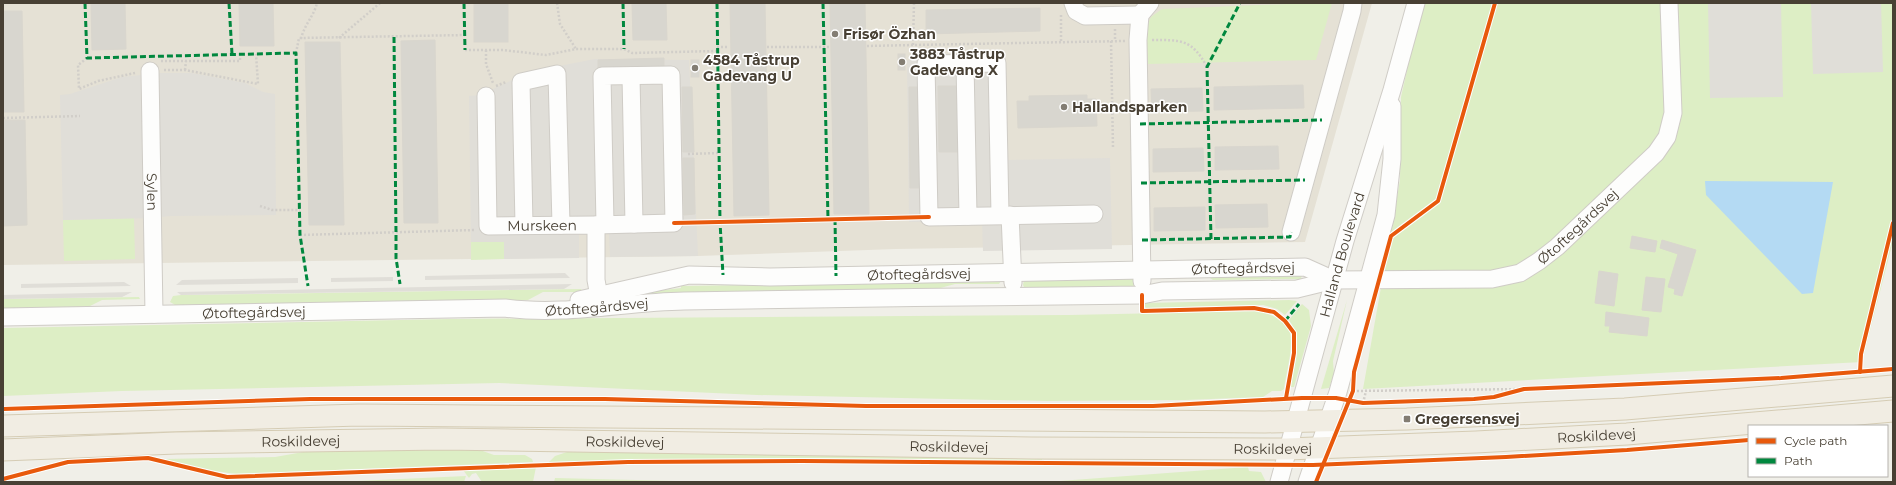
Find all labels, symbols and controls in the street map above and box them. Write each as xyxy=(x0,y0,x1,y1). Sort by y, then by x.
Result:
place label: Frisør Özhan xyxy=(843,25,936,43)
marker: Frisør Özhan xyxy=(830,29,840,39)
place label: 3883 Tåstrup Gadevang X xyxy=(909,45,1005,79)
place label: 4584 Tåstrup Gadevang U xyxy=(703,51,800,85)
marker: 3883 Tåstrup Gadevang X xyxy=(897,57,907,67)
marker: 4584 Tåstrup Gadevang U xyxy=(690,63,700,73)
place label: Hallandsparken xyxy=(1072,98,1187,116)
marker: Hallandsparken xyxy=(1059,102,1069,112)
street label: Sylen xyxy=(143,173,161,211)
street label: Øtoftegårdsvej xyxy=(1533,185,1622,268)
street label: Halland Boulevard xyxy=(1316,190,1369,319)
street label: Murskeen xyxy=(507,216,577,235)
street label: Øtoftegårdsvej xyxy=(1191,258,1295,278)
street label: Øtoftegårdsvej xyxy=(867,264,971,284)
street label: Øtoftegårdsvej xyxy=(545,294,649,320)
street label: Øtoftegårdsvej xyxy=(202,303,306,322)
place label: Gregersensvej xyxy=(1415,410,1520,428)
marker: Gregersensvej xyxy=(1402,414,1412,424)
street label: Roskildevej xyxy=(1556,424,1637,447)
legend xyxy=(1748,425,1888,477)
street label: Roskildevej xyxy=(261,432,341,451)
street label: Roskildevej xyxy=(585,432,664,451)
text: Cycle path xyxy=(1784,433,1847,448)
street label: Roskildevej xyxy=(909,437,988,456)
street label: Roskildevej xyxy=(1233,439,1313,458)
text: Path xyxy=(1784,453,1813,468)

